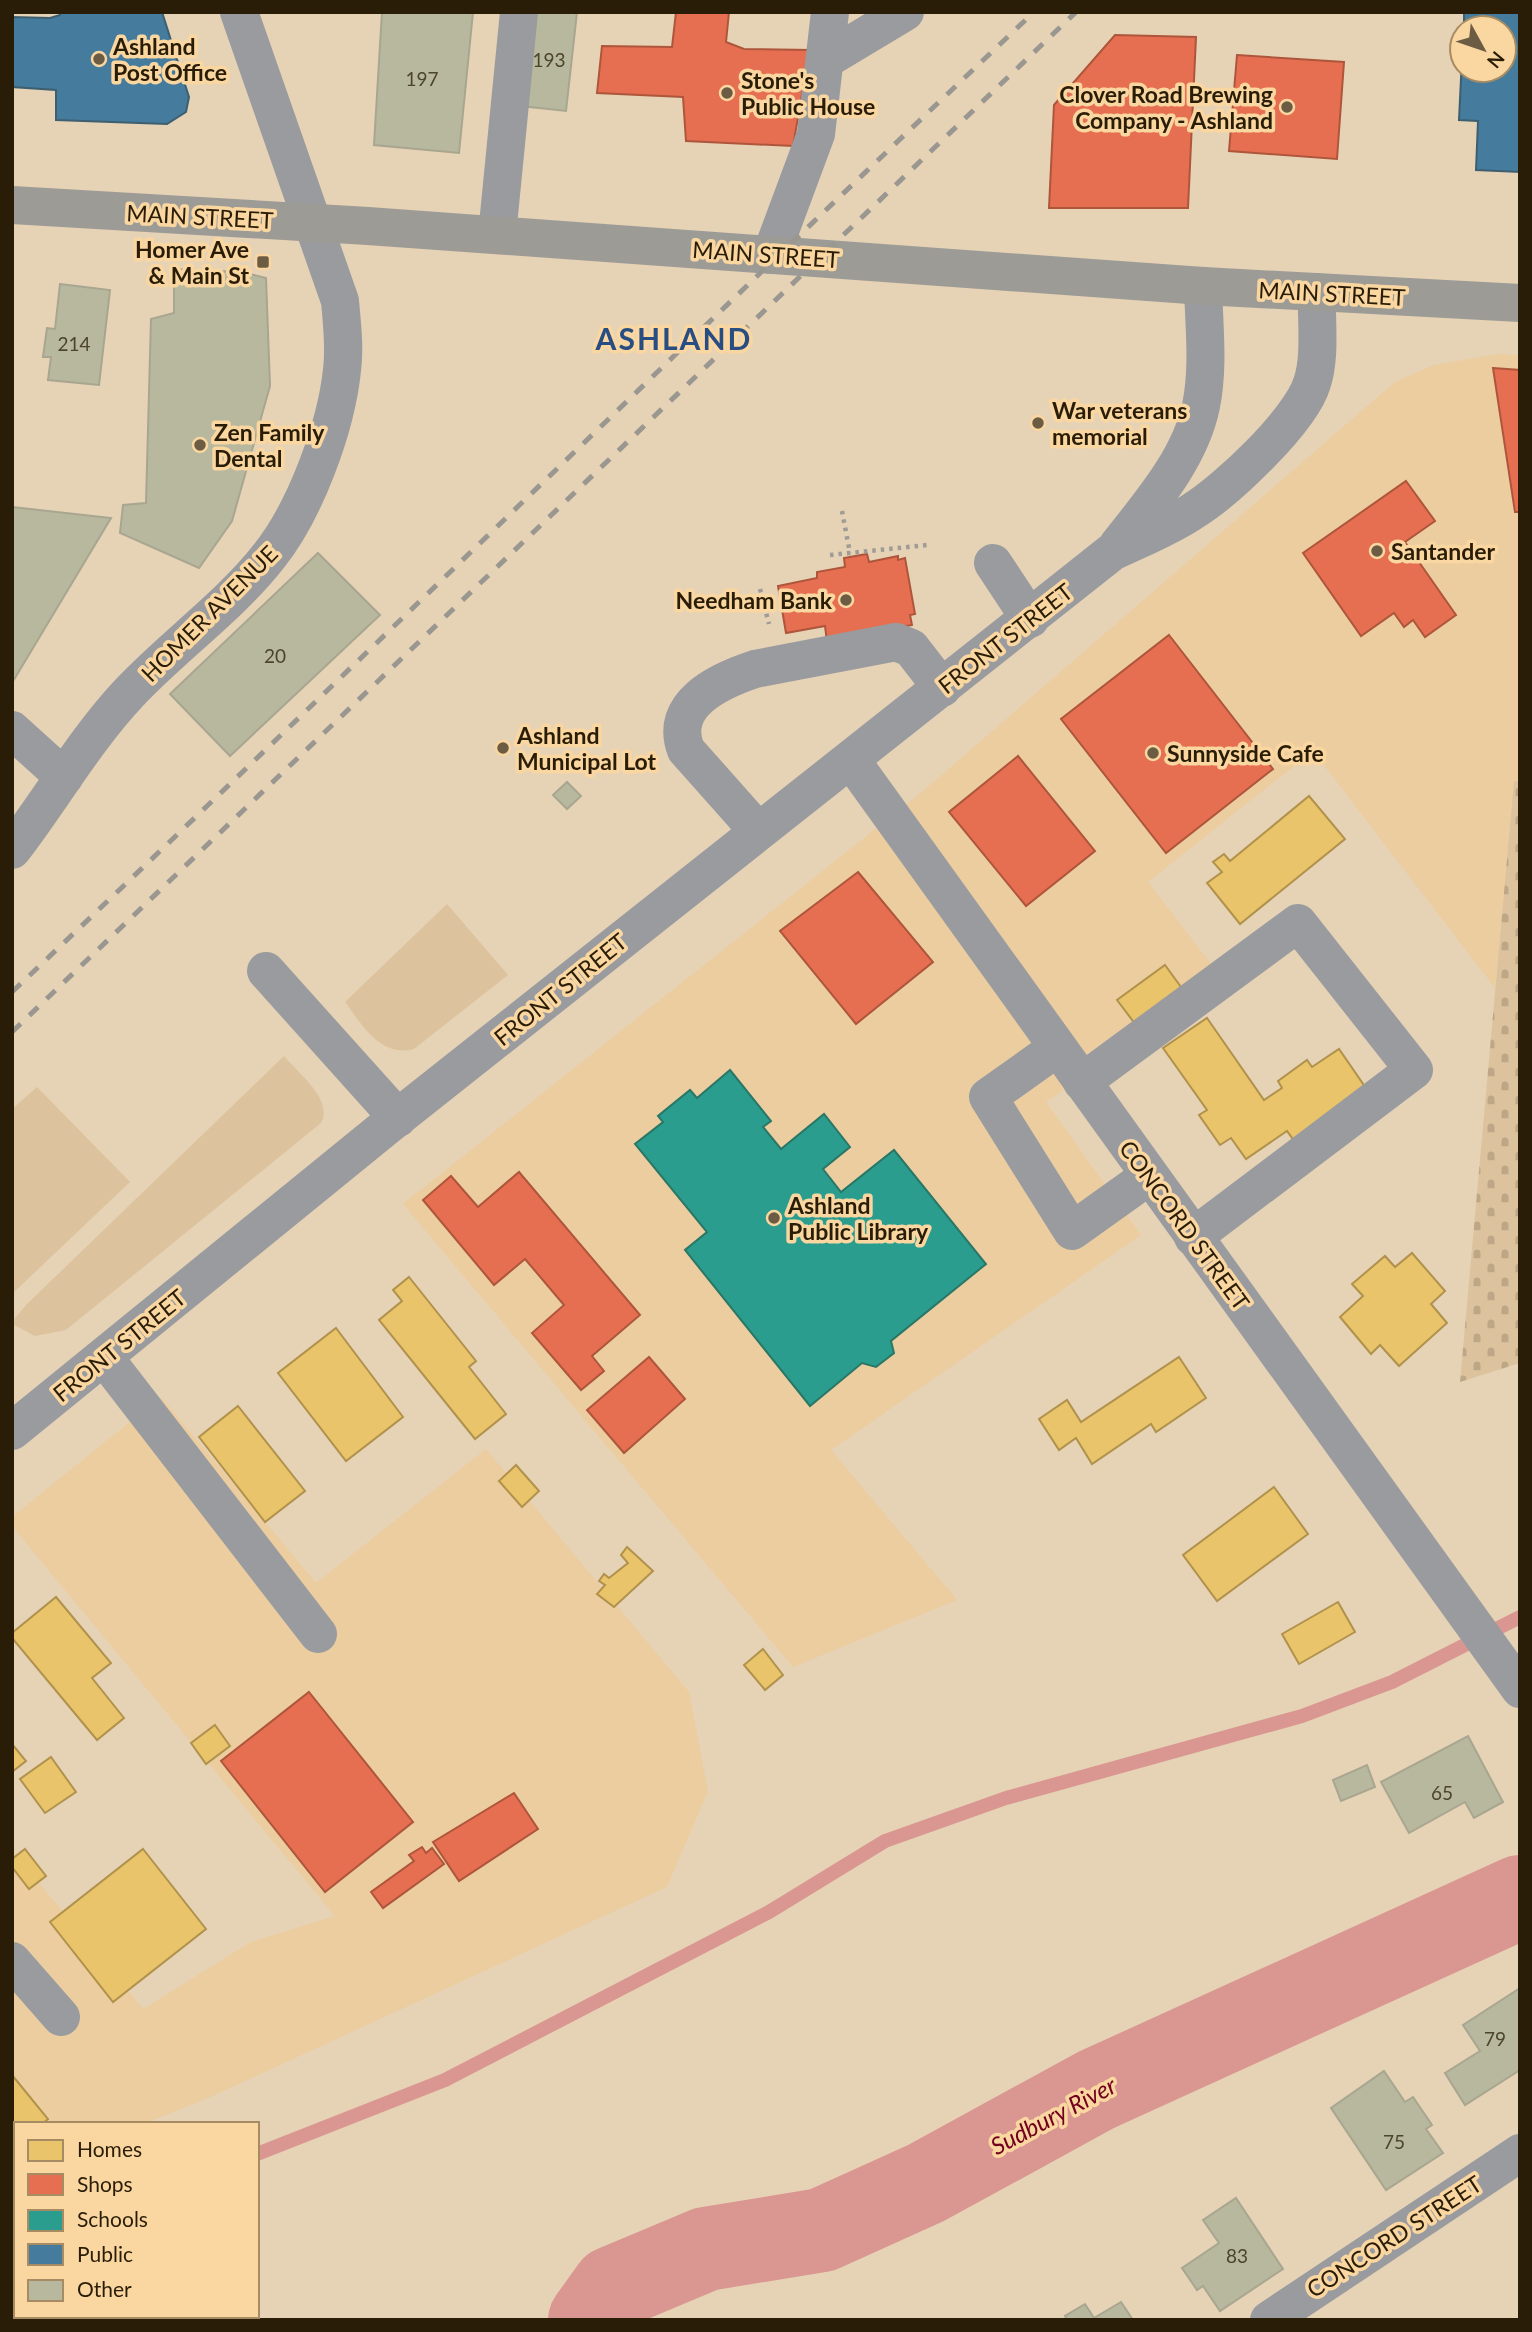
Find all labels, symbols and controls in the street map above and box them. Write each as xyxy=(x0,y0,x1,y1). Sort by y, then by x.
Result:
north arrow xyxy=(1448,14,1518,84)
place label: Ashland Post Office xyxy=(112,32,227,86)
text: N xyxy=(1483,47,1510,73)
house number: 193 xyxy=(532,48,566,71)
marker: Ashland Post Office xyxy=(91,51,107,67)
place label: Stone's Public House xyxy=(741,66,875,120)
house number: 197 xyxy=(405,67,439,90)
place label: Clover Road Brewing Company - Ashland xyxy=(1059,80,1273,134)
marker: Stone's Public House xyxy=(719,85,735,101)
marker: Clover Road Brewing Company - Ashland xyxy=(1279,99,1295,115)
street label: MAIN STREET xyxy=(126,198,275,234)
place label: Homer Ave & Main St xyxy=(135,235,249,289)
street label: MAIN STREET xyxy=(691,235,841,273)
marker: Homer Ave & Main St xyxy=(255,254,271,270)
street label: MAIN STREET xyxy=(1258,275,1407,311)
district label: ASHLAND xyxy=(595,320,752,356)
house number: 214 xyxy=(57,332,91,355)
place label: War veterans memorial xyxy=(1052,396,1187,450)
marker: War veterans memorial xyxy=(1030,415,1046,431)
place label: Zen Family Dental xyxy=(214,418,325,472)
marker: Zen Family Dental xyxy=(192,437,208,453)
place label: Santander xyxy=(1391,537,1495,565)
street label: HOMER AVENUE xyxy=(135,539,283,687)
marker: Santander xyxy=(1369,543,1385,559)
street label: FRONT STREET xyxy=(932,577,1078,699)
place label: Needham Bank xyxy=(676,586,833,614)
marker: Needham Bank xyxy=(838,592,854,608)
house number: 20 xyxy=(264,644,286,667)
place label: Ashland Municipal Lot xyxy=(516,721,657,775)
place label: Sunnyside Cafe xyxy=(1167,739,1324,767)
marker: Ashland Municipal Lot xyxy=(495,740,511,756)
marker: Sunnyside Cafe xyxy=(1145,745,1161,761)
street label: FRONT STREET xyxy=(488,927,632,1051)
street label: CONCORD STREET xyxy=(1114,1135,1256,1316)
place label: Ashland Public Library xyxy=(787,1191,929,1245)
marker: Ashland Public Library xyxy=(766,1210,782,1226)
street label: FRONT STREET xyxy=(47,1283,191,1407)
house number: 65 xyxy=(1431,1781,1453,1804)
house number: 79 xyxy=(1484,2027,1506,2050)
water label: Sudbury River xyxy=(985,2069,1121,2160)
legend xyxy=(14,2122,259,2318)
house number: 75 xyxy=(1383,2130,1405,2153)
text: Homes xyxy=(77,2136,142,2161)
street label: CONCORD STREET xyxy=(1301,2169,1487,2303)
text: Shops xyxy=(77,2171,133,2196)
text: Schools xyxy=(77,2206,148,2231)
text: Public xyxy=(77,2241,133,2266)
house number: 83 xyxy=(1226,2244,1248,2267)
text: Other xyxy=(77,2276,132,2301)

